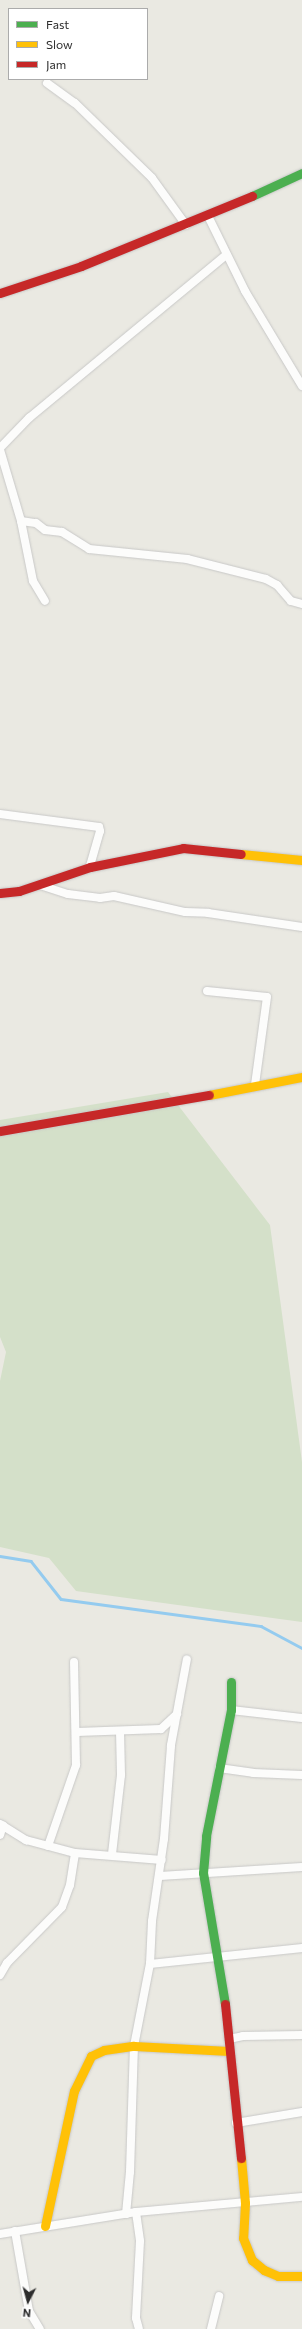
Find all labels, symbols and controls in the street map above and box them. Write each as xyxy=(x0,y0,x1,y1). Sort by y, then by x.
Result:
legend xyxy=(8,8,148,80)
text: Fast xyxy=(46,17,69,31)
text: Slow xyxy=(46,37,73,51)
text: Jam xyxy=(46,57,66,71)
north arrow xyxy=(8,2281,48,2321)
text: N xyxy=(22,2307,31,2320)

